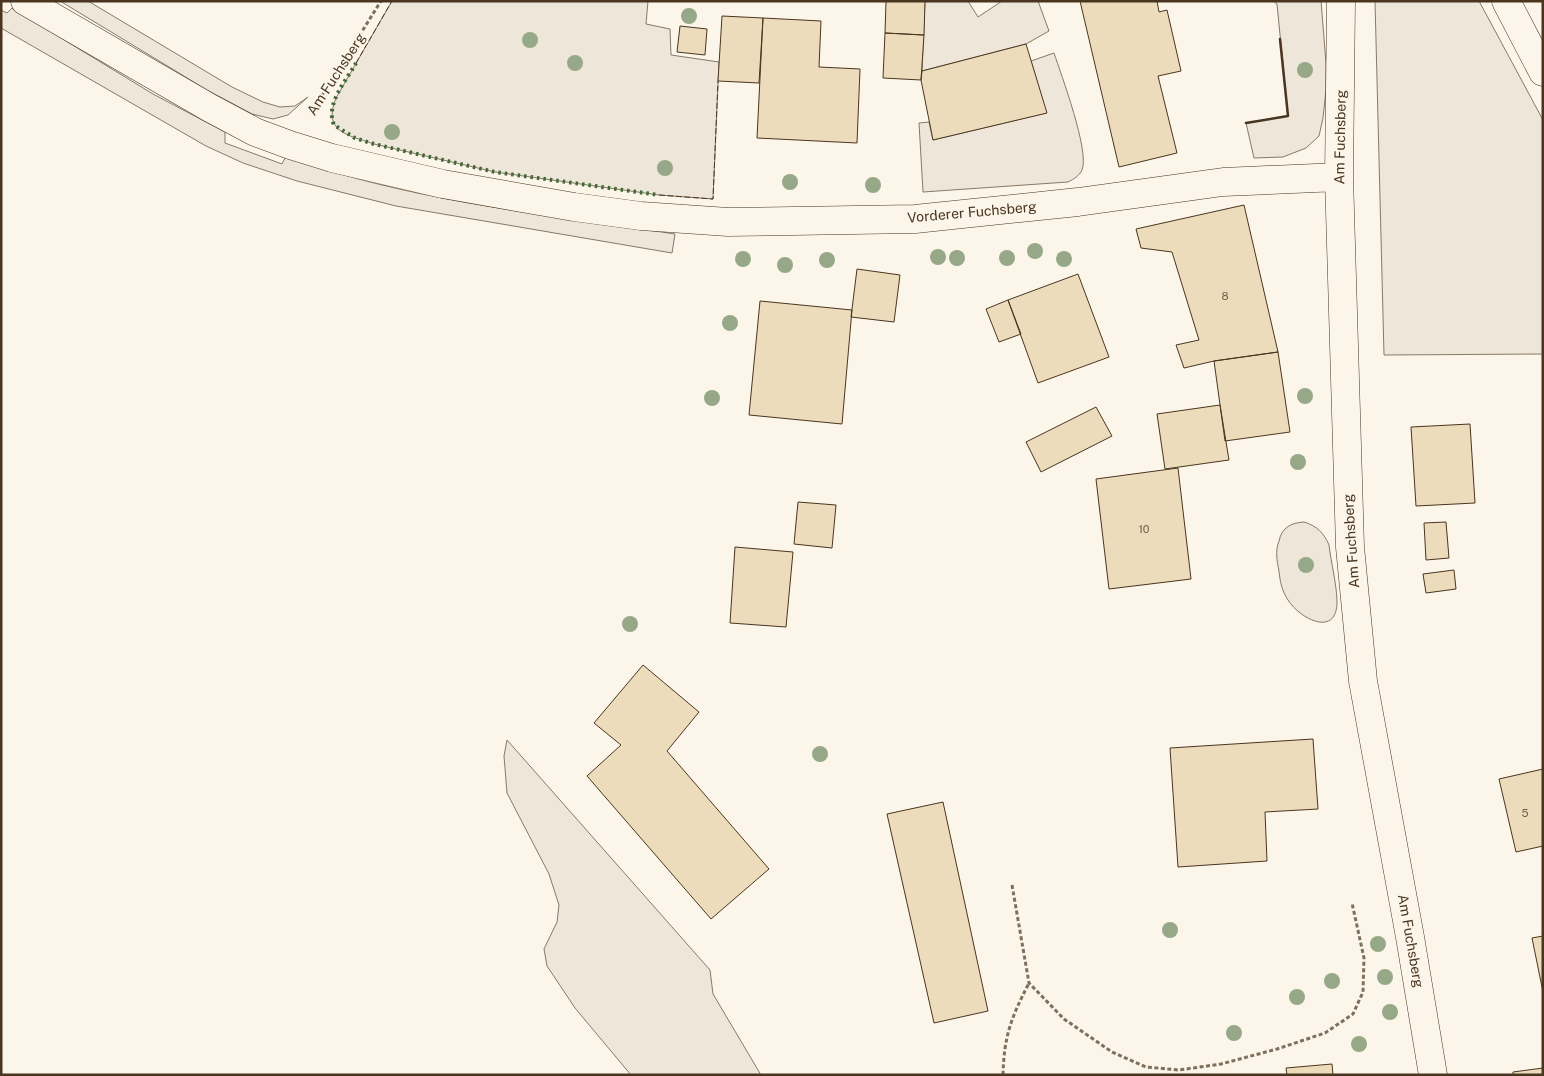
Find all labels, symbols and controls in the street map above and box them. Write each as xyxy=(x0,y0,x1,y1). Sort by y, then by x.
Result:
street label: Am Fuchsberg xyxy=(304,30,369,118)
street label: Am Fuchsberg xyxy=(1331,89,1349,184)
street label: Vorderer Fuchsberg xyxy=(907,198,1038,226)
house number: 8 xyxy=(1221,290,1229,302)
street label: Am Fuchsberg xyxy=(1340,493,1362,589)
house number: 10 xyxy=(1138,523,1150,535)
house number: 5 xyxy=(1521,807,1529,819)
street label: Am Fuchsberg xyxy=(1395,893,1427,989)

